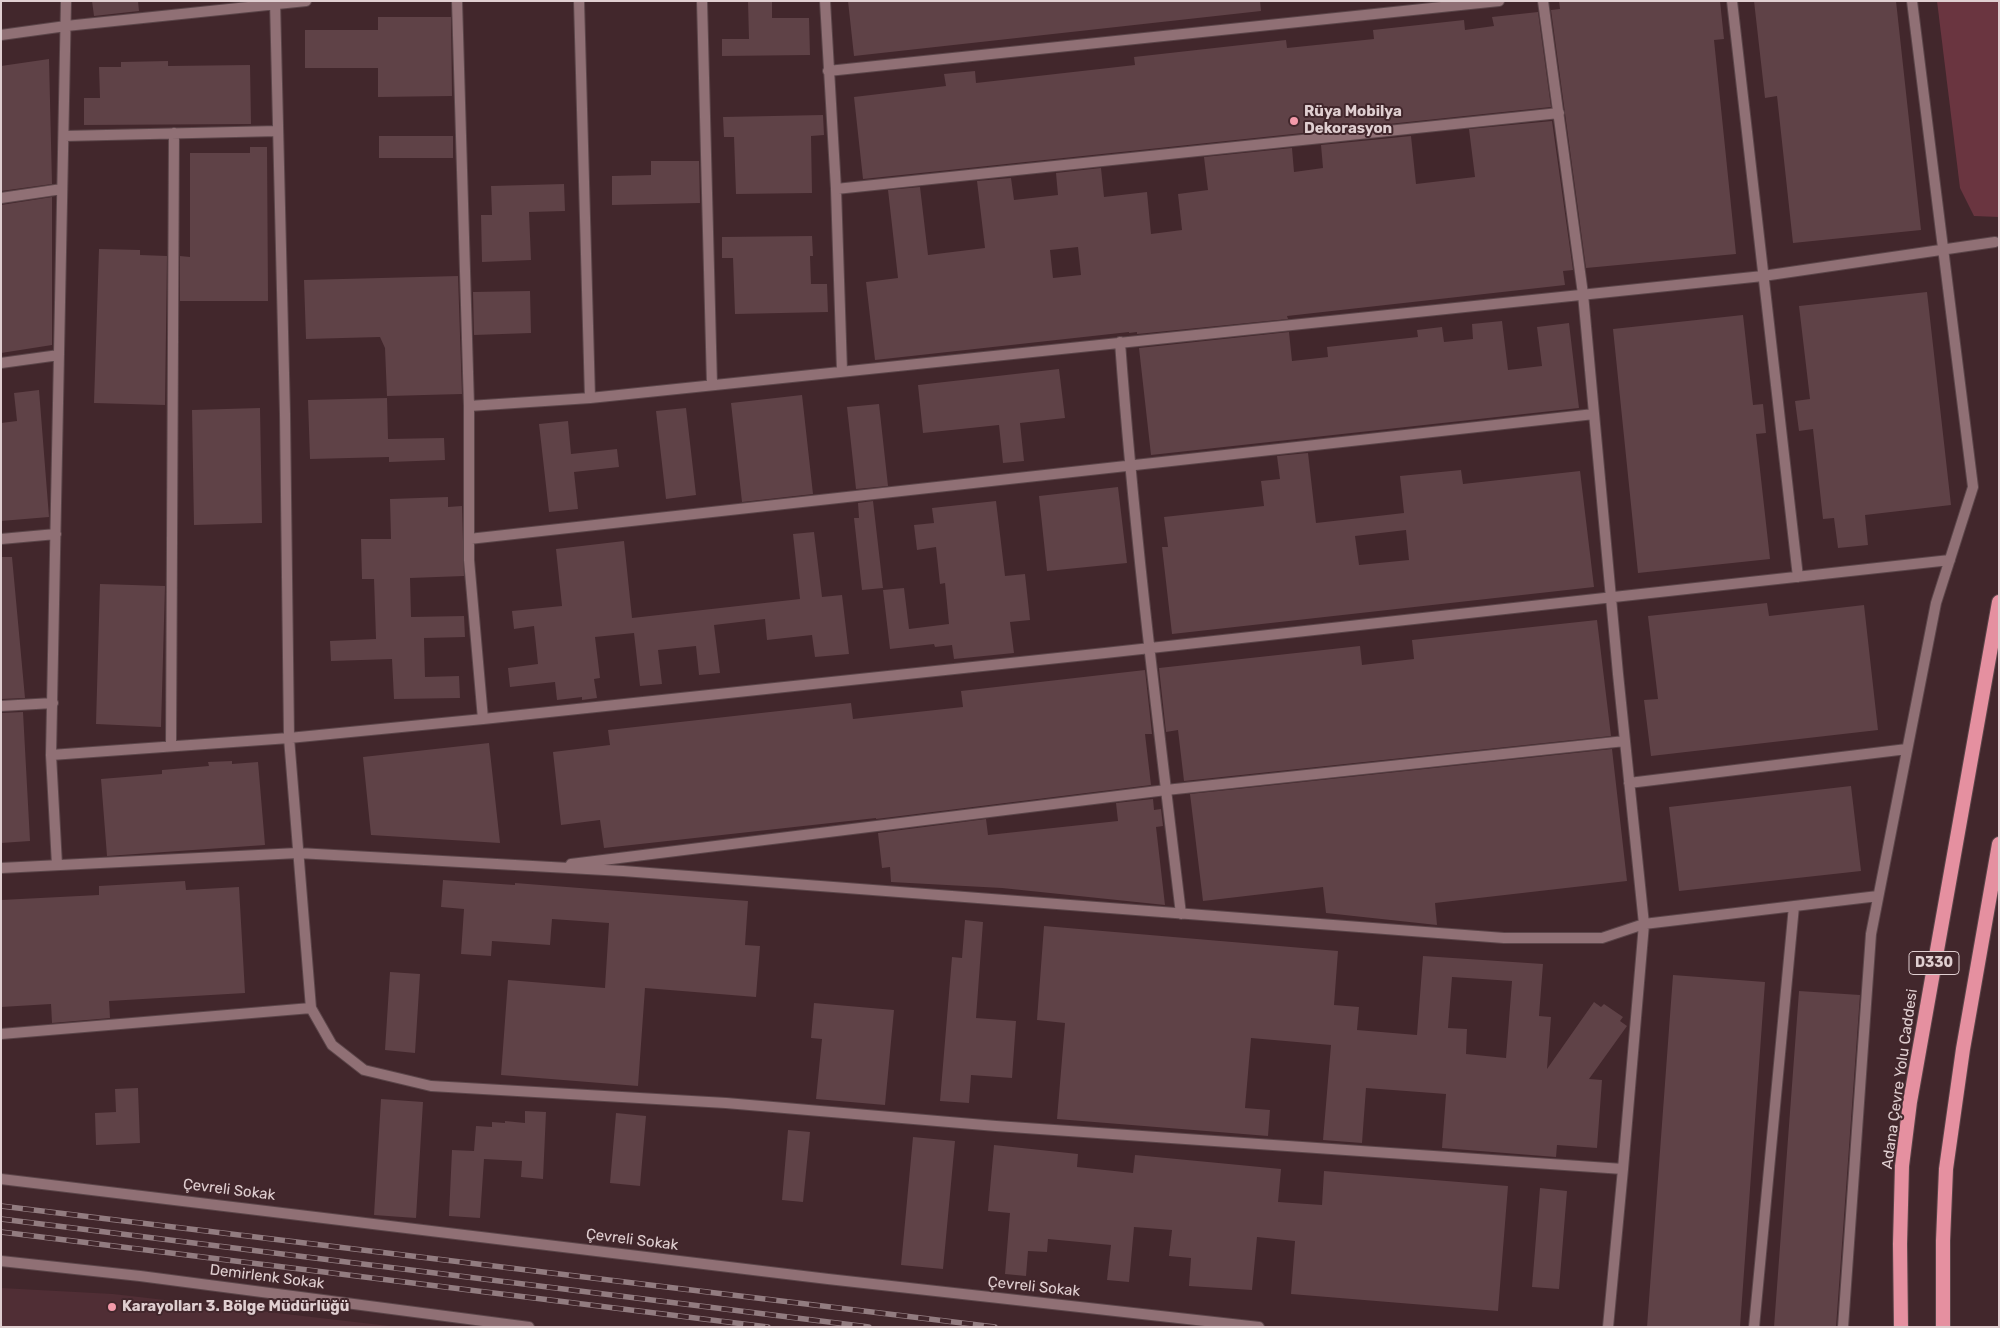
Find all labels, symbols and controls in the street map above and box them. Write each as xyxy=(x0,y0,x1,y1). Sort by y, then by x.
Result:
place label: Rüya Mobilya Dekorasyon xyxy=(1304,103,1402,138)
marker: Rüya Mobilya Dekorasyon xyxy=(1288,115,1300,127)
road number: D330 xyxy=(1909,951,1959,974)
street label: Adana Çevre Yolu Caddesi xyxy=(1878,988,1922,1170)
street label: Çevreli Sokak xyxy=(182,1175,276,1205)
street label: Çevreli Sokak xyxy=(585,1225,679,1255)
street label: Demirlenk Sokak xyxy=(209,1261,325,1293)
street label: Çevreli Sokak xyxy=(987,1273,1081,1301)
place label: Karayolları 3. Bölge Müdürlüğü xyxy=(122,1298,349,1316)
marker: Karayolları 3. Bölge Müdürlüğü xyxy=(106,1301,118,1313)

